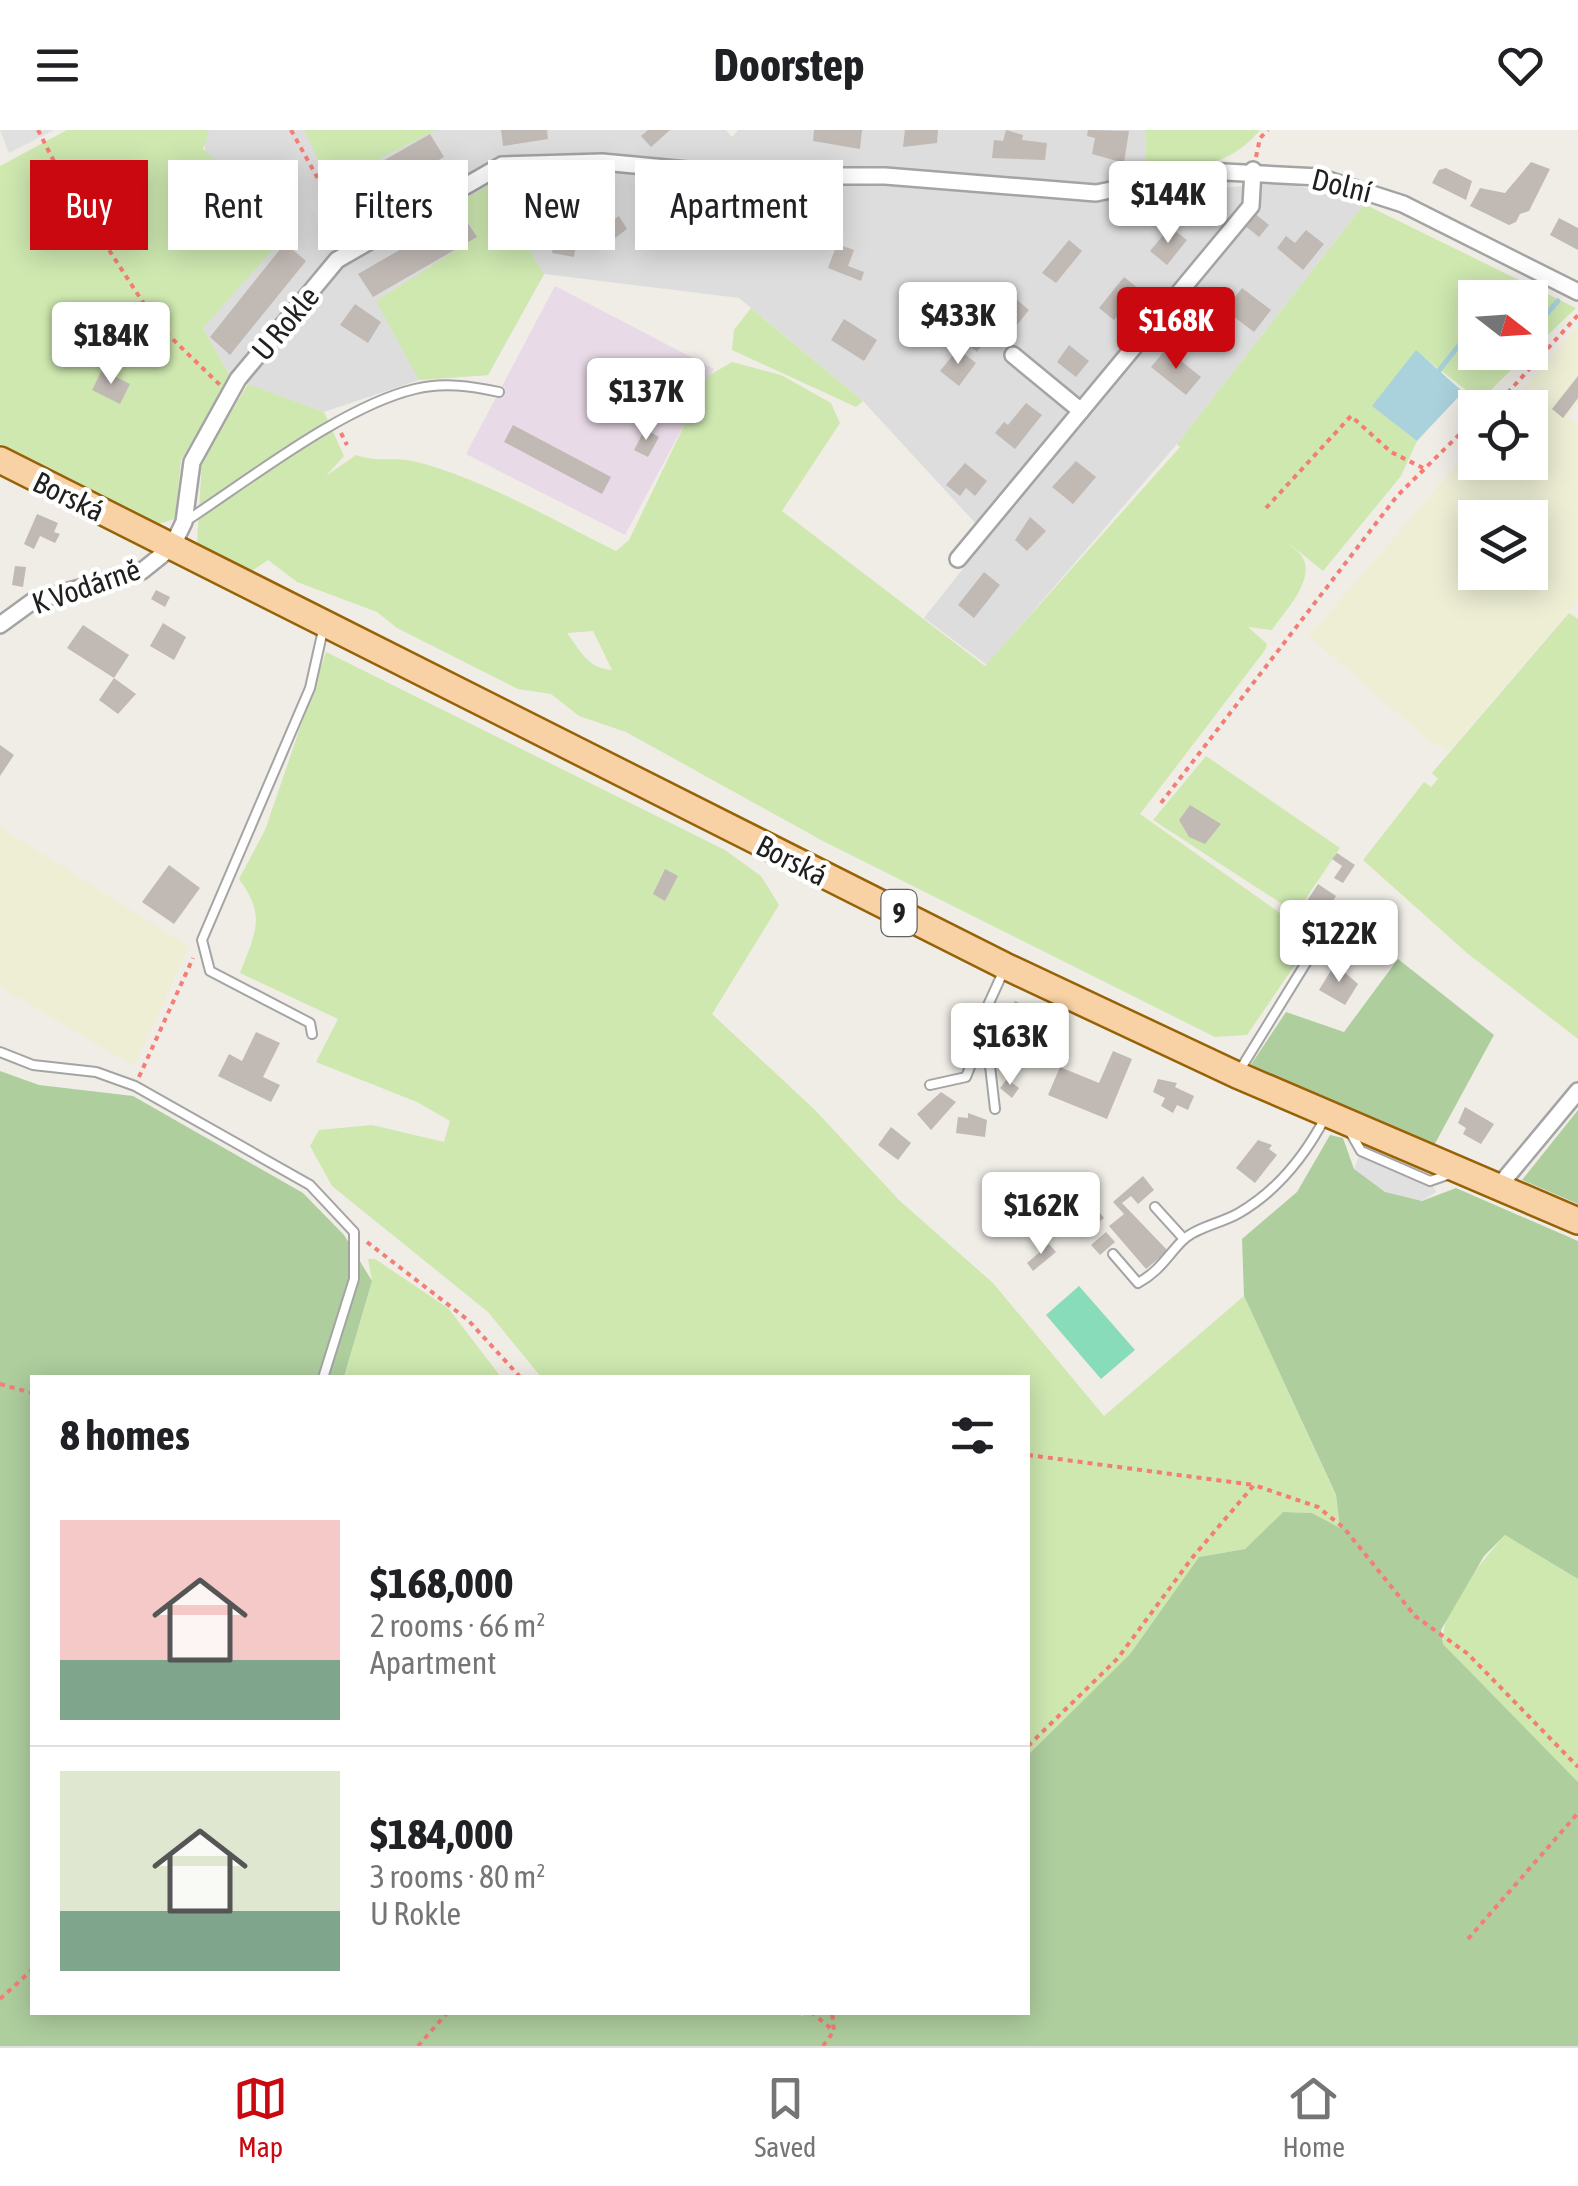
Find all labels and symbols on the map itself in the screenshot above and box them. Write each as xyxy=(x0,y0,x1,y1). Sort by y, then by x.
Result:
pin: $144K xyxy=(1098,161,1238,246)
street label: Dolní xyxy=(1309,161,1375,209)
street label: U Rokle xyxy=(245,279,325,367)
north arrow xyxy=(1458,280,1548,370)
pin: $433K xyxy=(888,282,1028,367)
pin: $168K xyxy=(1106,287,1246,372)
pin: $184K xyxy=(41,302,181,387)
pin: $137K xyxy=(576,358,716,443)
street label: Borská xyxy=(28,464,110,528)
street label: K Vodárně xyxy=(28,552,144,620)
street label: Borská xyxy=(751,828,833,892)
road number: 9 xyxy=(882,890,916,936)
pin: $122K xyxy=(1269,900,1409,985)
pin: $163K xyxy=(940,1003,1080,1088)
pin: $162K xyxy=(971,1172,1111,1257)

